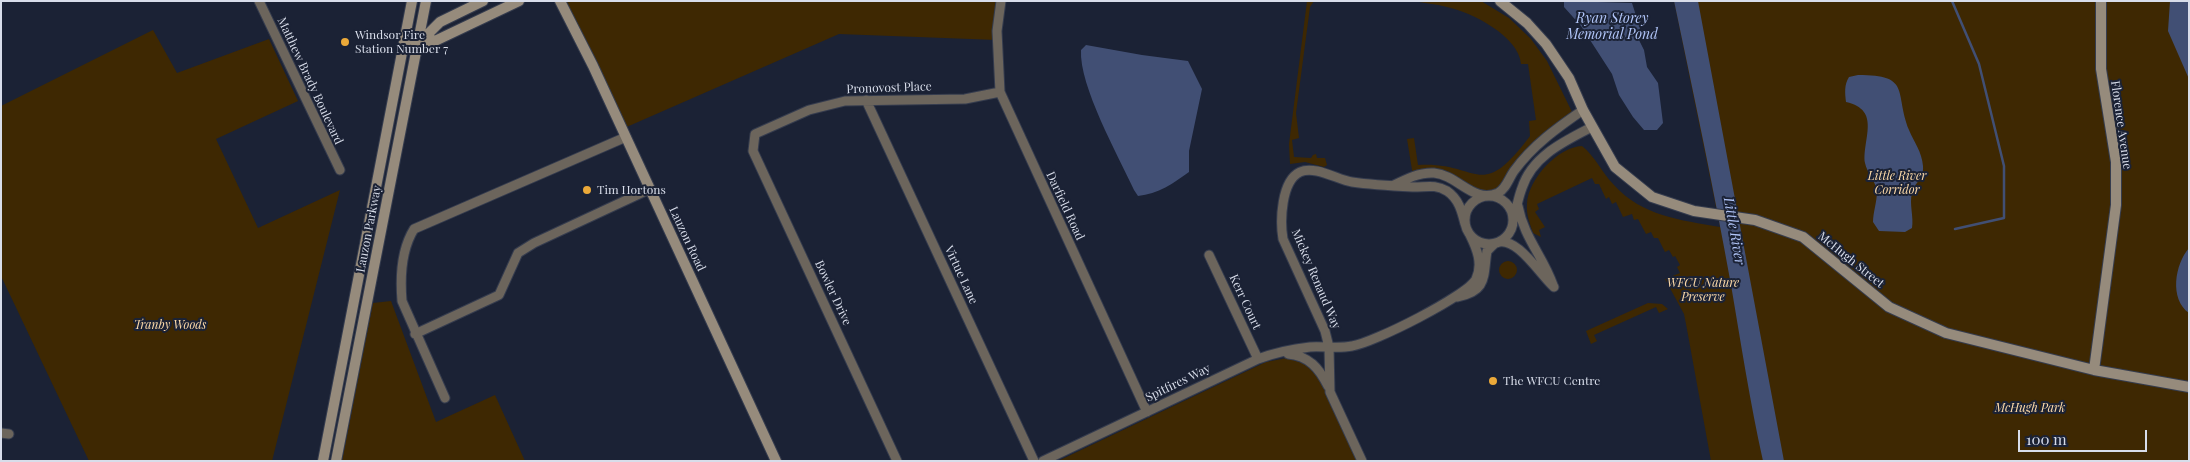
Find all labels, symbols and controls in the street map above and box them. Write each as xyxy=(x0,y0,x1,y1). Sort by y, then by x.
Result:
water label: Ryan Storey Memorial Pond xyxy=(1566,11,1658,44)
street label: Matthew Brady Boulevard xyxy=(274,15,346,147)
place label: Windsor Fire Station Number 7 xyxy=(355,28,448,56)
marker: Windsor Fire Station Number 7 xyxy=(339,36,351,48)
street label: Pronovost Place xyxy=(846,79,932,97)
street label: Florence Avenue xyxy=(2108,80,2134,170)
street label: Darfield Road xyxy=(1043,169,1087,243)
park label: Little River Corridor xyxy=(1868,169,1926,197)
place label: Tim Hortons xyxy=(597,183,666,197)
street label: Lauzon Parkway xyxy=(354,184,384,274)
marker: Tim Hortons xyxy=(581,184,593,196)
water label: Little River xyxy=(1720,196,1748,266)
street label: Lauzon Road xyxy=(666,204,708,274)
street label: Mickey Renaud Way xyxy=(1288,227,1344,331)
street label: McHugh Street xyxy=(1815,229,1887,291)
street label: Virtue Lane xyxy=(941,244,981,306)
street label: Bowler Drive xyxy=(812,258,854,328)
street label: Kerr Court xyxy=(1226,272,1264,332)
park label: WFCU Nature Preserve xyxy=(1667,276,1739,304)
park label: Tranby Woods xyxy=(134,318,206,332)
street label: Spitfires Way xyxy=(1143,361,1213,405)
place label: The WFCU Centre xyxy=(1503,374,1600,388)
marker: The WFCU Centre xyxy=(1487,375,1499,387)
park label: McHugh Park xyxy=(1995,401,2065,415)
scale bar xyxy=(2020,420,2149,452)
text: 100 m xyxy=(2026,429,2067,449)

